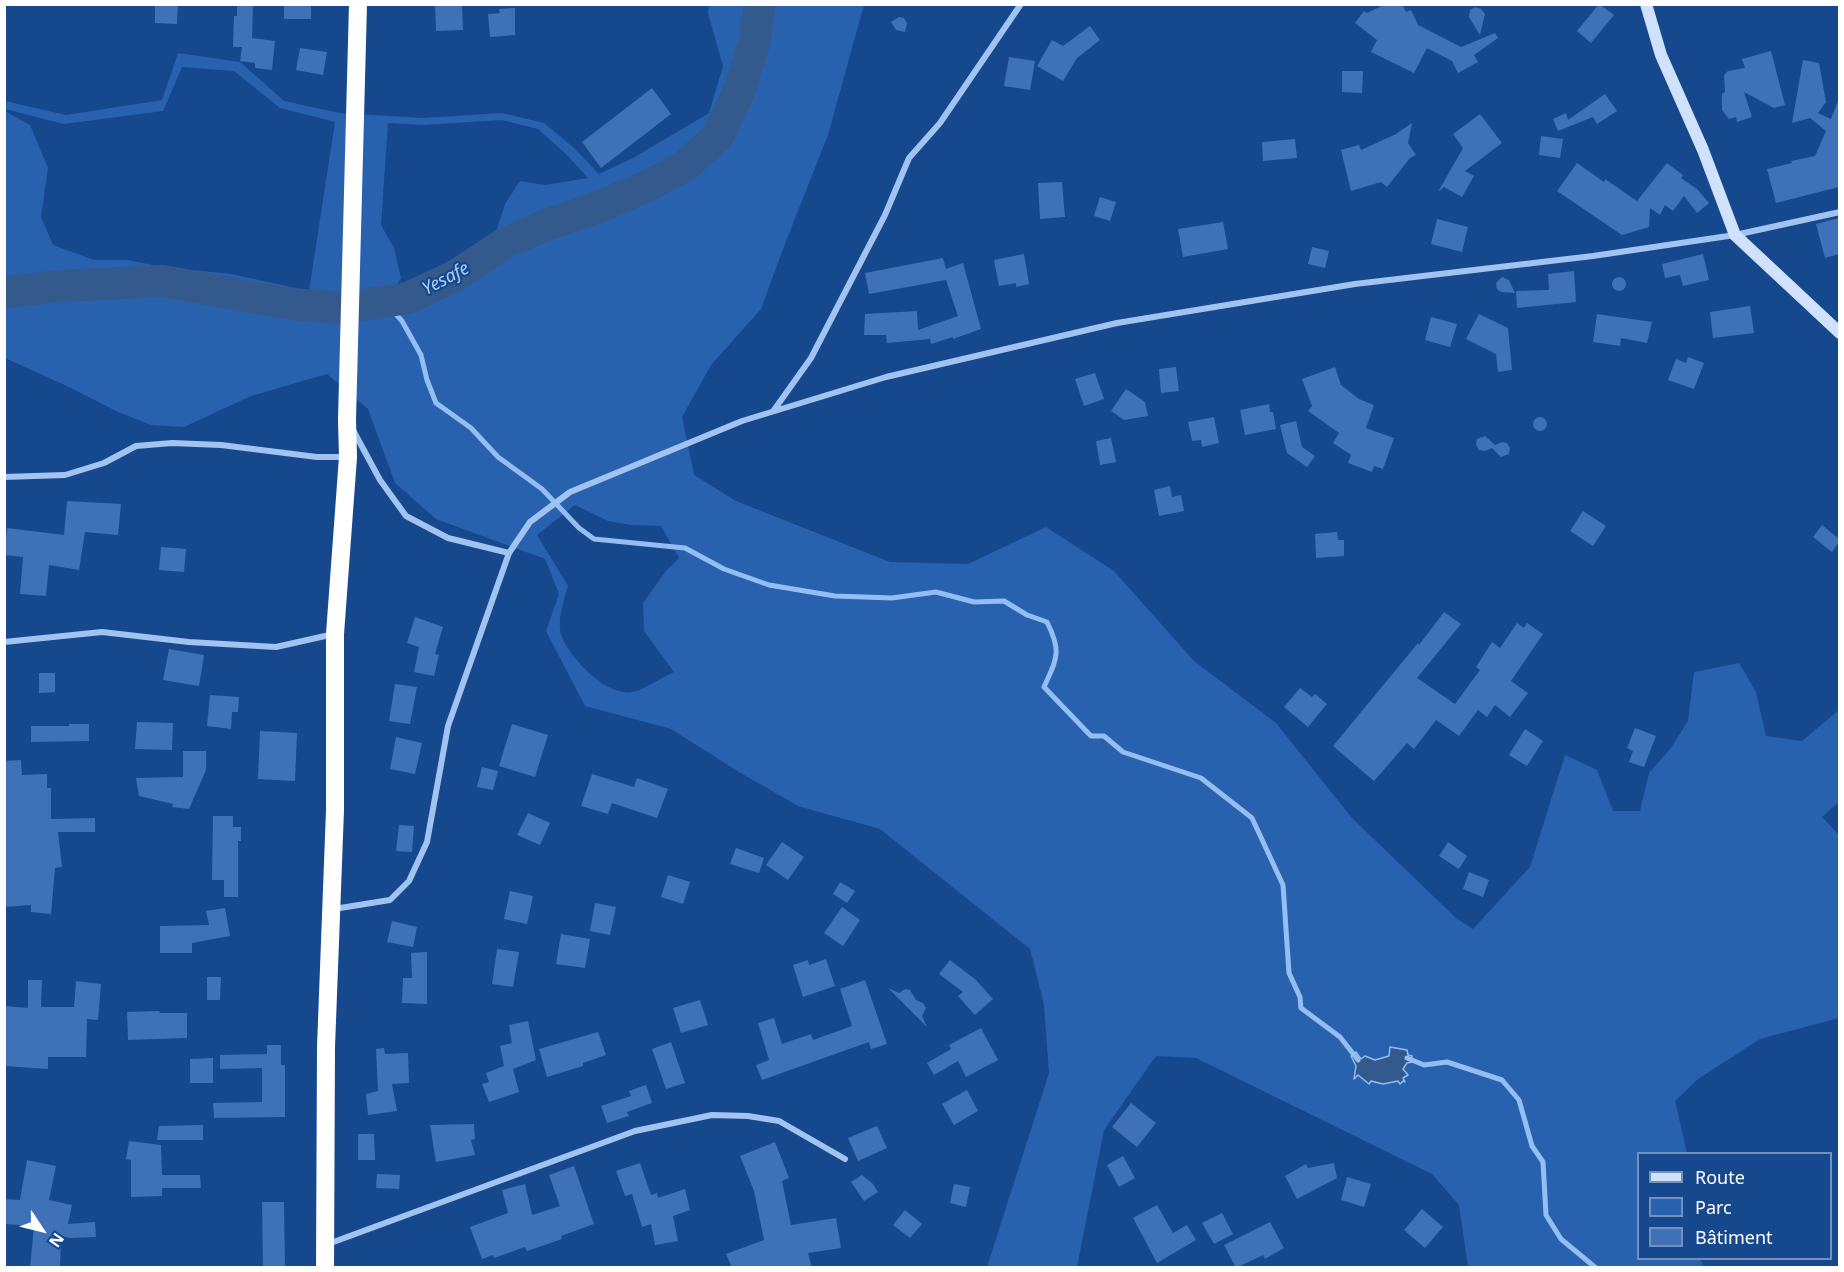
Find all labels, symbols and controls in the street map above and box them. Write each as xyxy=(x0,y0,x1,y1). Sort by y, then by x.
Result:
water label: Yesafe xyxy=(419,258,473,300)
legend xyxy=(1637,1152,1832,1260)
text: Route xyxy=(1695,1165,1745,1189)
text: Parc xyxy=(1695,1195,1732,1219)
north arrow xyxy=(12,1200,72,1260)
text: Bâtiment xyxy=(1695,1225,1773,1249)
text: N xyxy=(44,1229,69,1252)

